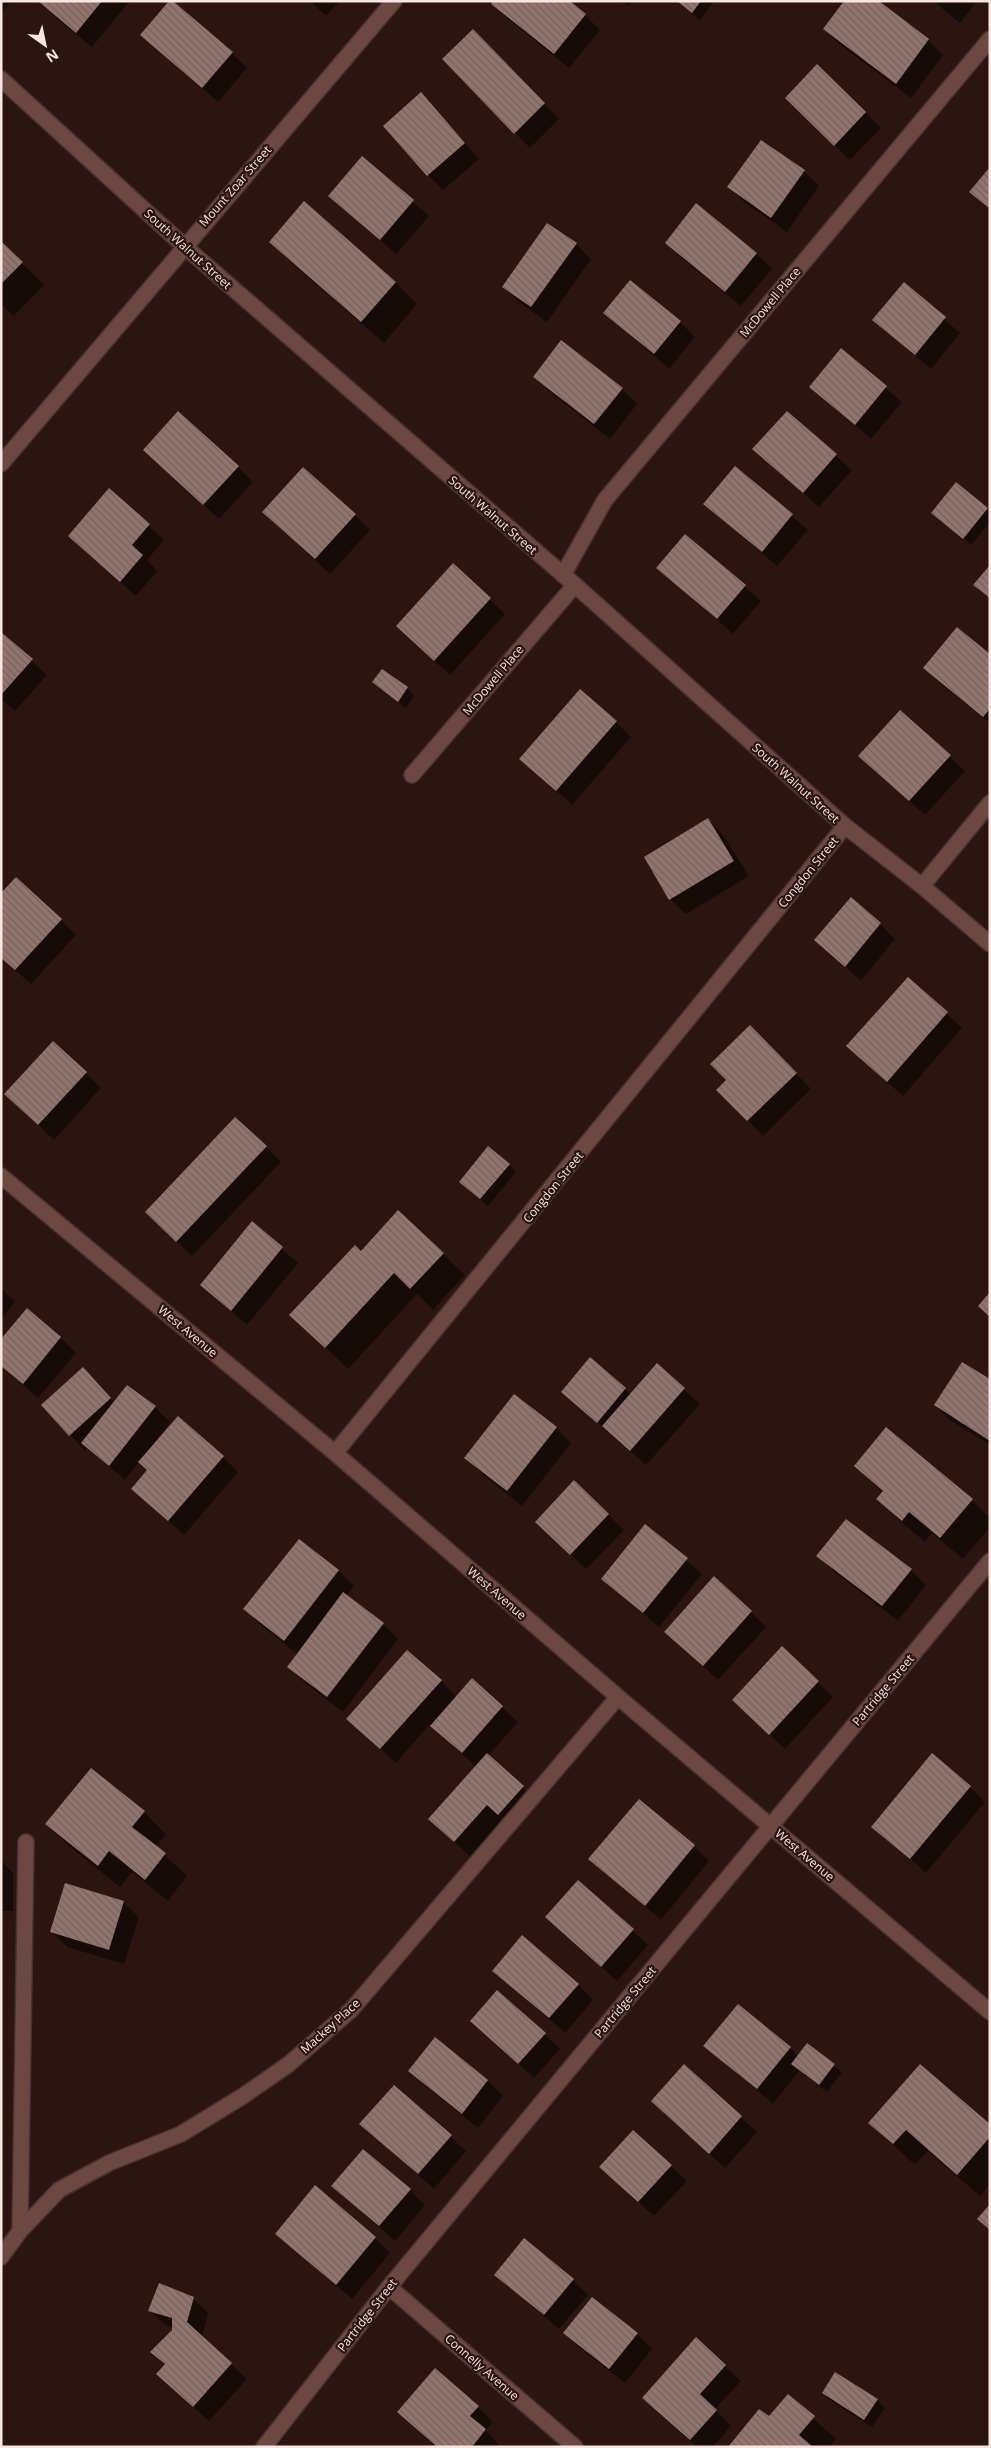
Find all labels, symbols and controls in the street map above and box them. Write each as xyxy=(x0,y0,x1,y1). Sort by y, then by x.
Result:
north arrow xyxy=(20,20,70,70)
text: N xyxy=(42,45,62,67)
street label: Mount Zoar Street xyxy=(195,142,275,230)
street label: South Walnut Street xyxy=(141,205,235,293)
street label: McDowell Place xyxy=(735,263,805,341)
street label: South Walnut Street xyxy=(445,472,541,558)
street label: McDowell Place xyxy=(458,641,528,719)
street label: South Walnut Street xyxy=(749,739,843,827)
street label: Congdon Street xyxy=(774,833,842,911)
street label: Congdon Street xyxy=(519,1148,587,1226)
street label: West Avenue xyxy=(155,1301,222,1361)
street label: West Avenue xyxy=(464,1563,530,1623)
street label: Partridge Street xyxy=(848,1651,918,1729)
street label: West Avenue xyxy=(772,1825,839,1885)
street label: Partridge Street xyxy=(590,1963,660,2041)
street label: Mackey Place xyxy=(297,1994,364,2057)
street label: Partridge Street xyxy=(333,2275,401,2355)
street label: Connelly Avenue xyxy=(441,2330,523,2404)

